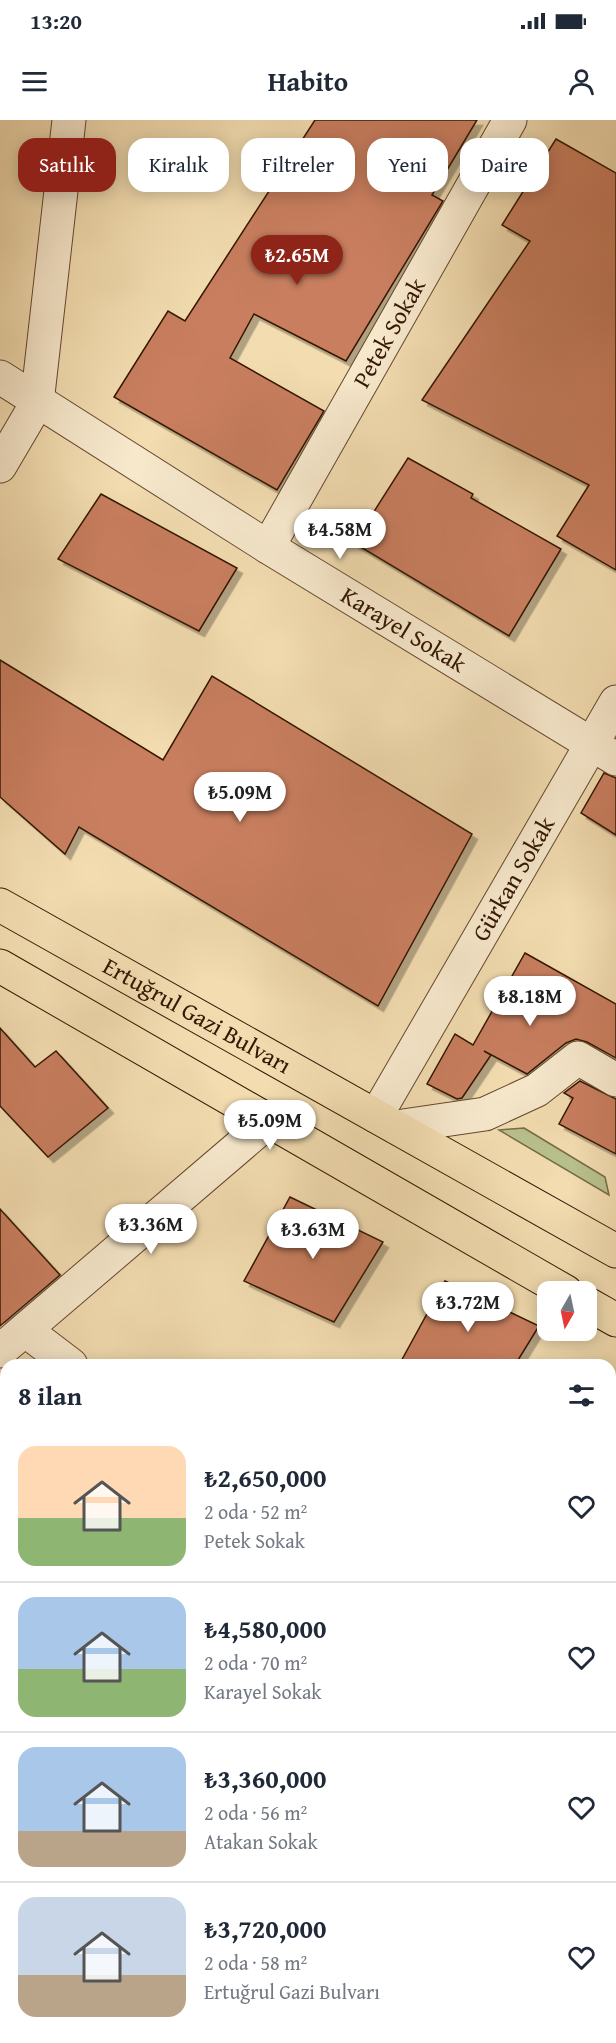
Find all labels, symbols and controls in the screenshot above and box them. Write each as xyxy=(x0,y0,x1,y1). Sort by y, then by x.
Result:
text: 13:20 xyxy=(30,5,82,37)
text: Habito xyxy=(268,61,348,101)
icon: menu xyxy=(18,65,51,98)
icon: person xyxy=(565,65,598,98)
chip: Satılık xyxy=(18,138,116,192)
chip: Kiralık xyxy=(128,138,229,192)
chip: Filtreler xyxy=(241,138,355,192)
chip: Yeni xyxy=(367,138,448,192)
chip: Daire xyxy=(460,138,549,192)
pin: ₺2.65M xyxy=(248,235,346,286)
text: ₺2.65M xyxy=(265,240,329,269)
street label: Petek Sokak xyxy=(344,271,434,394)
pin: ₺4.58M xyxy=(291,509,389,560)
text: ₺4.58M xyxy=(308,514,372,543)
street label: Karayel Sokak xyxy=(334,577,474,681)
pin: ₺5.09M xyxy=(191,772,289,823)
text: ₺5.09M xyxy=(208,777,272,806)
street label: Gürkan Sokak xyxy=(463,809,563,948)
street label: Ertuğrul Gazi Bulvarı xyxy=(97,948,298,1082)
pin: ₺8.18M xyxy=(481,976,579,1027)
text: ₺8.18M xyxy=(498,981,562,1010)
pin: ₺5.09M xyxy=(221,1100,319,1151)
text: ₺5.09M xyxy=(238,1105,302,1134)
pin: ₺3.36M xyxy=(102,1204,200,1255)
text: ₺3.36M xyxy=(119,1209,183,1238)
pin: ₺3.63M xyxy=(264,1209,362,1260)
text: ₺3.63M xyxy=(281,1214,345,1243)
north arrow xyxy=(537,1281,597,1341)
map controls xyxy=(537,1281,597,1341)
pin: ₺3.72M xyxy=(419,1282,517,1333)
text: ₺3.72M xyxy=(436,1287,500,1316)
text: 8 ilan xyxy=(18,1376,82,1415)
icon: filters xyxy=(565,1379,598,1412)
text: ₺2,650,000 xyxy=(204,1458,326,1497)
icon: home xyxy=(66,1470,138,1542)
icon: heart xyxy=(565,1490,598,1523)
text: 2 oda · 52 m² xyxy=(204,1497,307,1526)
text: Petek Sokak xyxy=(204,1526,305,1555)
text: ₺4,580,000 xyxy=(204,1609,326,1648)
icon: home xyxy=(66,1621,138,1693)
icon: heart xyxy=(565,1641,598,1674)
text: 2 oda · 70 m² xyxy=(204,1648,307,1677)
text: Karayel Sokak xyxy=(204,1677,322,1706)
text: ₺3,360,000 xyxy=(204,1759,326,1798)
icon: home xyxy=(66,1771,138,1843)
icon: heart xyxy=(565,1791,598,1824)
text: 2 oda · 56 m² xyxy=(204,1798,307,1827)
text: Atakan Sokak xyxy=(204,1827,318,1856)
text: ₺3,720,000 xyxy=(204,1909,326,1948)
icon: home xyxy=(66,1921,138,1993)
icon: heart xyxy=(565,1941,598,1974)
text: 2 oda · 58 m² xyxy=(204,1948,307,1977)
text: Ertuğrul Gazi Bulvarı xyxy=(204,1977,380,2006)

